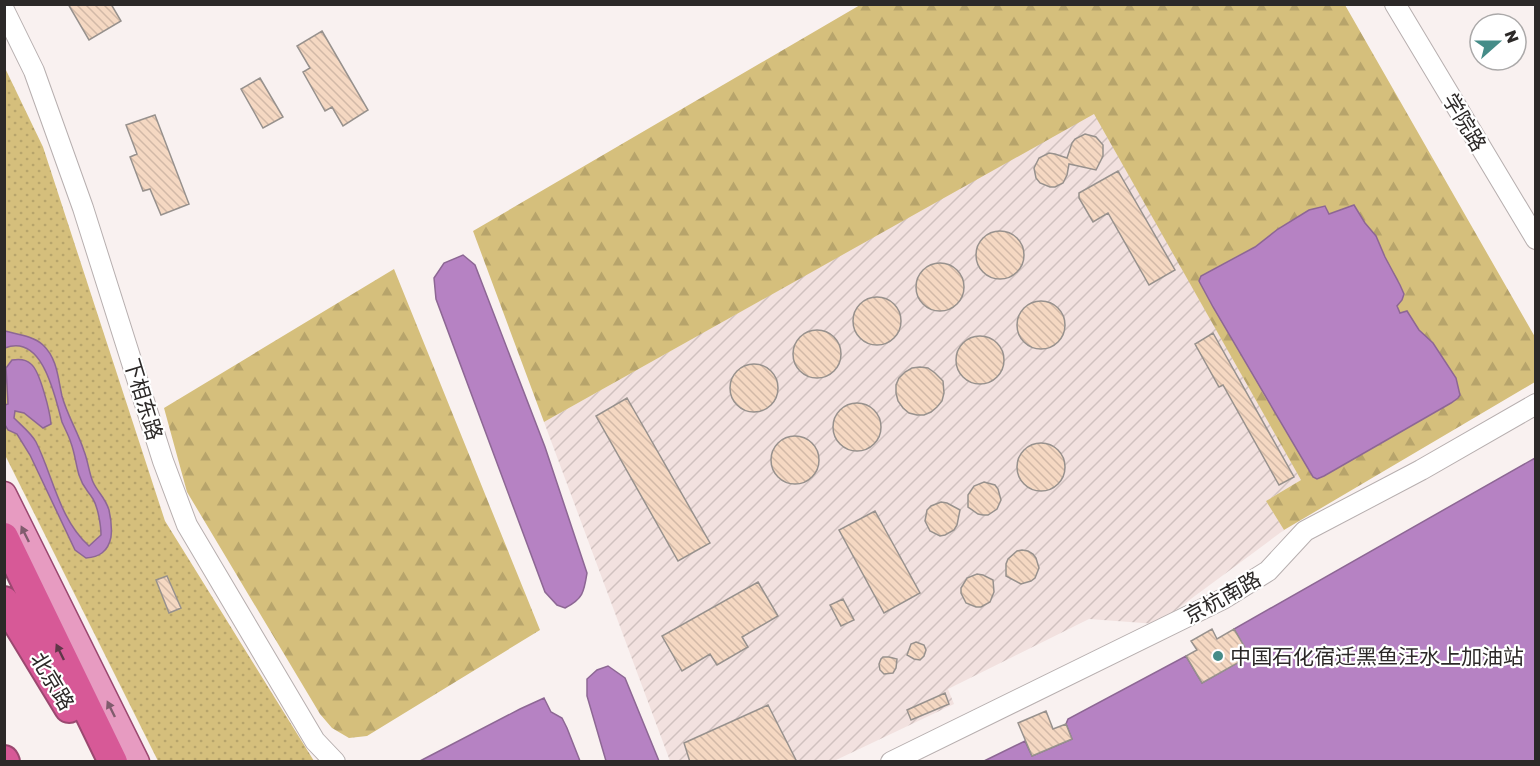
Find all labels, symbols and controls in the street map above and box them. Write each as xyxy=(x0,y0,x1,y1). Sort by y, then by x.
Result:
north arrow xyxy=(1468,12,1528,72)
text: N xyxy=(1500,27,1524,46)
street label: 学院路 xyxy=(1438,88,1492,156)
street label: 下相东路 xyxy=(119,355,169,443)
one-way arrow xyxy=(20,526,30,543)
street label: 京杭南路 xyxy=(1179,565,1265,629)
place label: 中国石化宿迁黑鱼汪水上加油站 xyxy=(1230,643,1524,669)
one-way arrow xyxy=(56,644,65,661)
street label: 北京路 xyxy=(26,647,80,715)
marker: 中国石化宿迁黑鱼汪水上加油站 xyxy=(1211,649,1225,663)
one-way arrow xyxy=(107,700,117,718)

